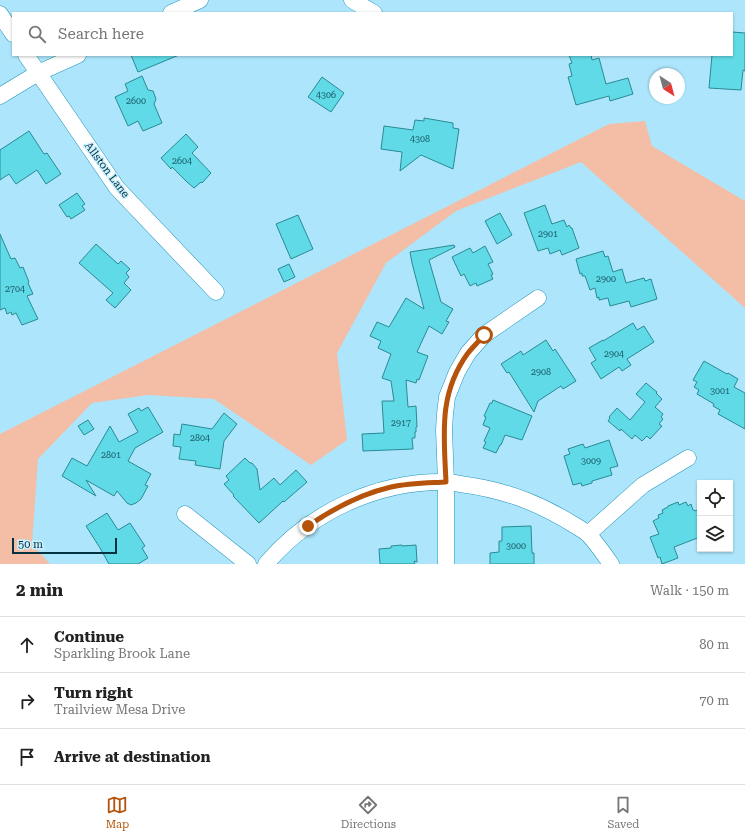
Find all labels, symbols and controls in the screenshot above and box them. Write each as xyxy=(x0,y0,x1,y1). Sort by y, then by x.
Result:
search box xyxy=(12,12,733,56)
icon: search xyxy=(26,23,48,45)
text: Search here xyxy=(58,25,144,43)
north arrow xyxy=(649,68,685,104)
house number: 4306 xyxy=(316,90,336,100)
house number: 2600 xyxy=(126,96,146,106)
house number: 4308 xyxy=(410,134,430,144)
street label: Allston Lane xyxy=(82,140,132,200)
house number: 2604 xyxy=(172,156,192,166)
house number: 2901 xyxy=(538,229,558,239)
house number: 2900 xyxy=(596,274,616,284)
house number: 2704 xyxy=(5,284,25,294)
route start xyxy=(475,326,493,344)
house number: 2904 xyxy=(604,349,624,359)
house number: 2908 xyxy=(531,367,551,377)
house number: 3001 xyxy=(710,386,730,396)
house number: 2917 xyxy=(391,418,411,428)
house number: 2804 xyxy=(190,433,210,443)
house number: 2801 xyxy=(101,450,121,460)
house number: 3009 xyxy=(581,456,601,466)
map controls xyxy=(697,480,733,552)
button: locate xyxy=(697,480,733,516)
button: layers xyxy=(697,516,733,552)
route end xyxy=(299,517,317,535)
scale bar xyxy=(12,536,117,555)
text: 50 m xyxy=(18,538,43,551)
house number: 3000 xyxy=(506,541,526,551)
text: 2 min xyxy=(16,580,63,600)
text: Walk · 150 m xyxy=(650,583,729,598)
text: Continue xyxy=(54,628,124,646)
icon: ahead xyxy=(16,634,38,656)
text: 80 m xyxy=(699,637,729,652)
text: Sparkling Brook Lane xyxy=(54,646,190,661)
text: Turn right xyxy=(54,684,133,702)
icon: right xyxy=(16,690,38,712)
text: 70 m xyxy=(699,693,729,708)
text: Trailview Mesa Drive xyxy=(54,702,186,717)
icon: arrive xyxy=(16,746,38,768)
text: Arrive at destination xyxy=(54,748,210,766)
tab: Map xyxy=(106,794,129,831)
tab: Directions xyxy=(341,794,396,831)
tab: Saved xyxy=(607,794,639,831)

